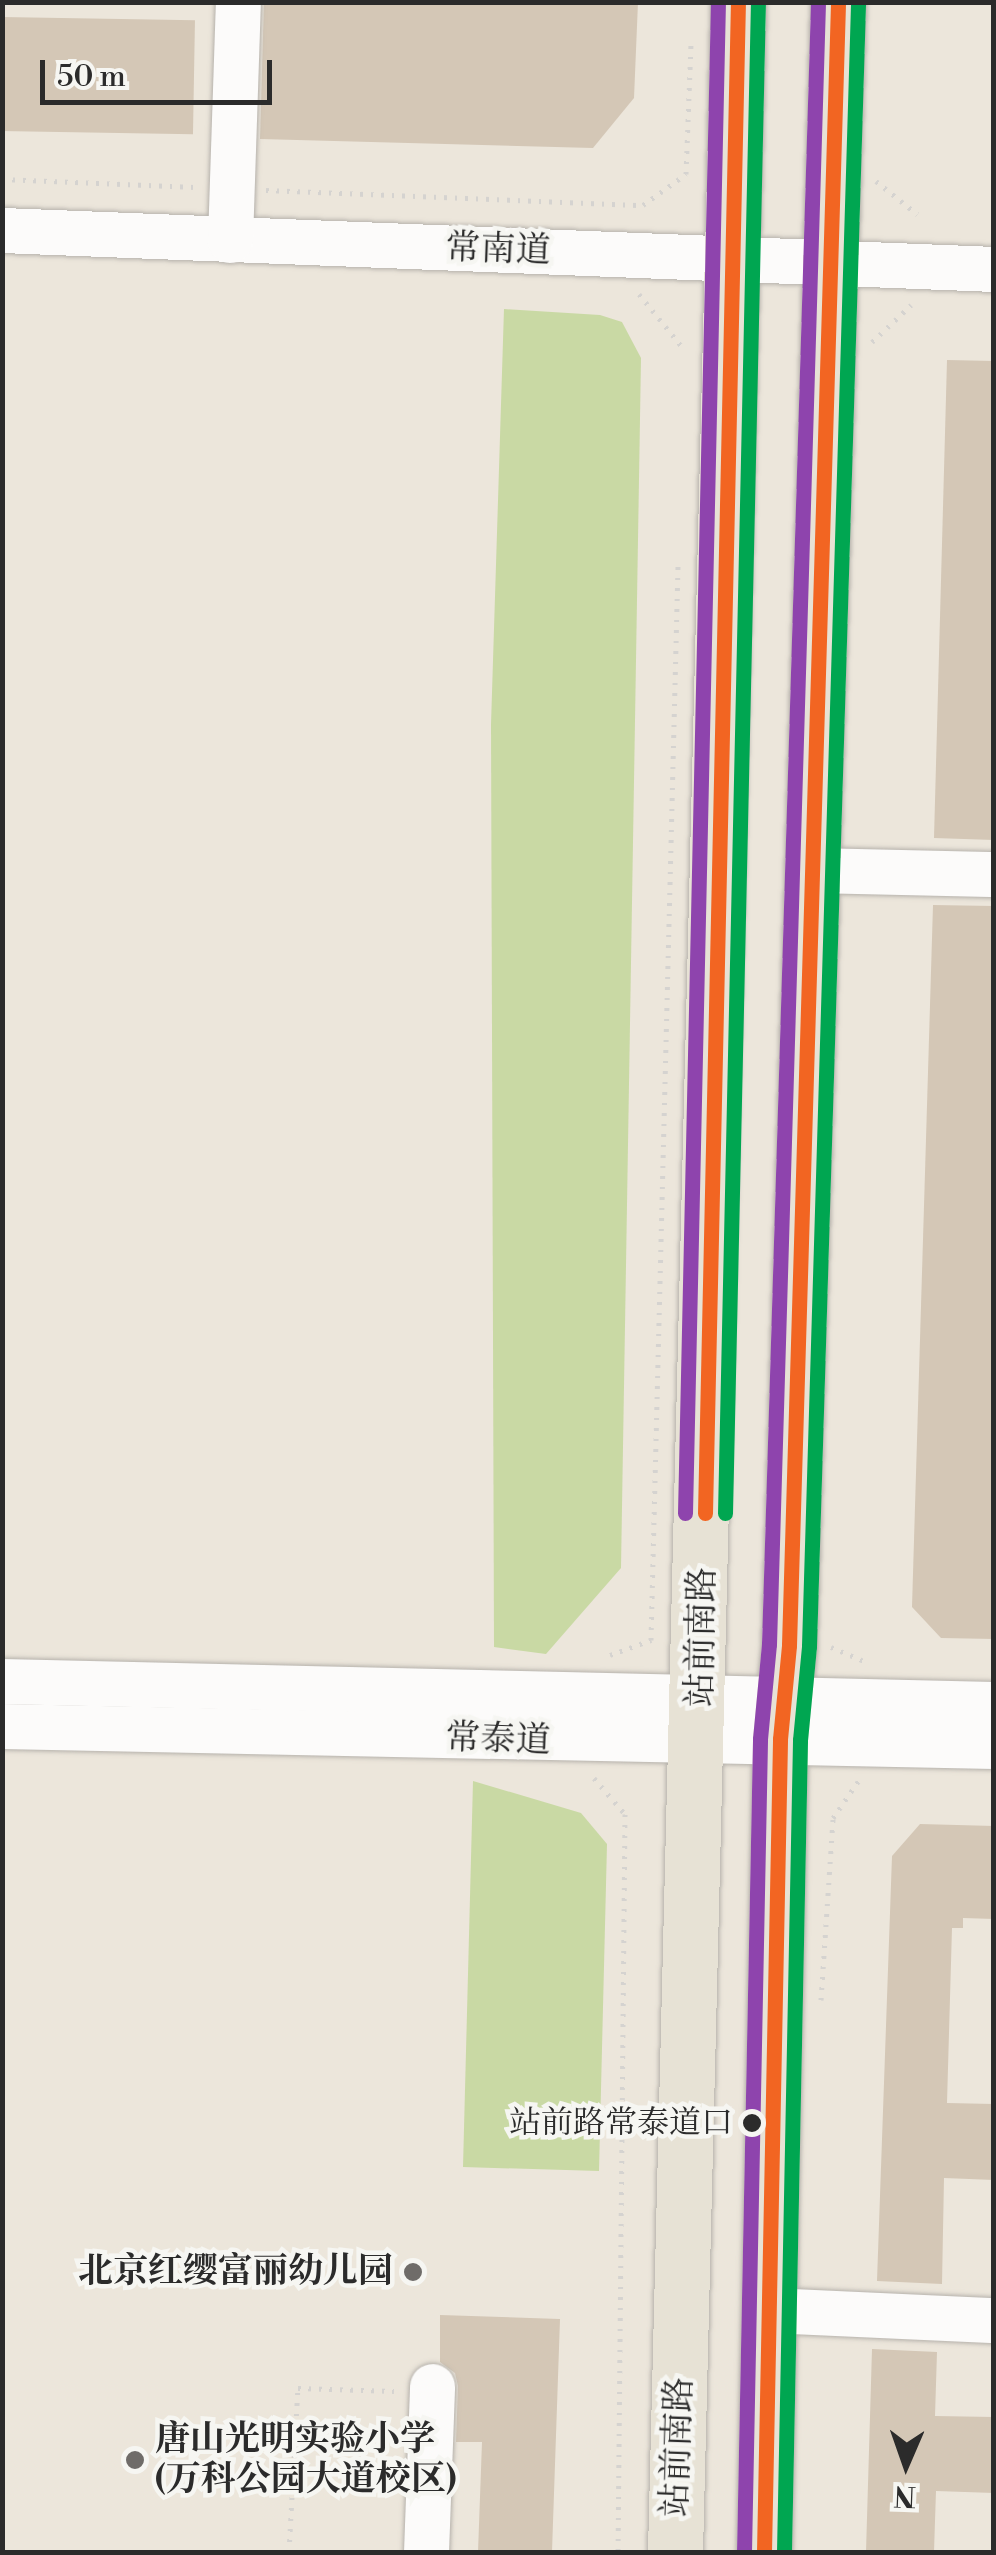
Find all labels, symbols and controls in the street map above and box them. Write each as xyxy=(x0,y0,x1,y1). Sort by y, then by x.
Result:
scale bar xyxy=(45,40,278,102)
text: 50 m xyxy=(57,58,126,96)
street label: 常南道 xyxy=(445,227,551,273)
street label: 站前南路 xyxy=(680,1567,724,1707)
street label: 常泰道 xyxy=(445,1717,551,1763)
place label: 站前路常泰道口 xyxy=(509,2104,733,2142)
marker: 站前路常泰道口 xyxy=(742,2113,762,2133)
place label: 北京红缨富丽幼儿园 xyxy=(78,2251,393,2293)
marker: 北京红缨富丽幼儿园 xyxy=(402,2261,424,2283)
street label: 站前南路 xyxy=(655,2376,701,2518)
north arrow xyxy=(856,2415,956,2515)
place label: 唐山光明实验小学 (万科公园大道校区) xyxy=(155,2419,457,2501)
marker: 唐山光明实验小学 (万科公园大道校区) xyxy=(124,2449,146,2471)
text: N xyxy=(893,2478,917,2513)

